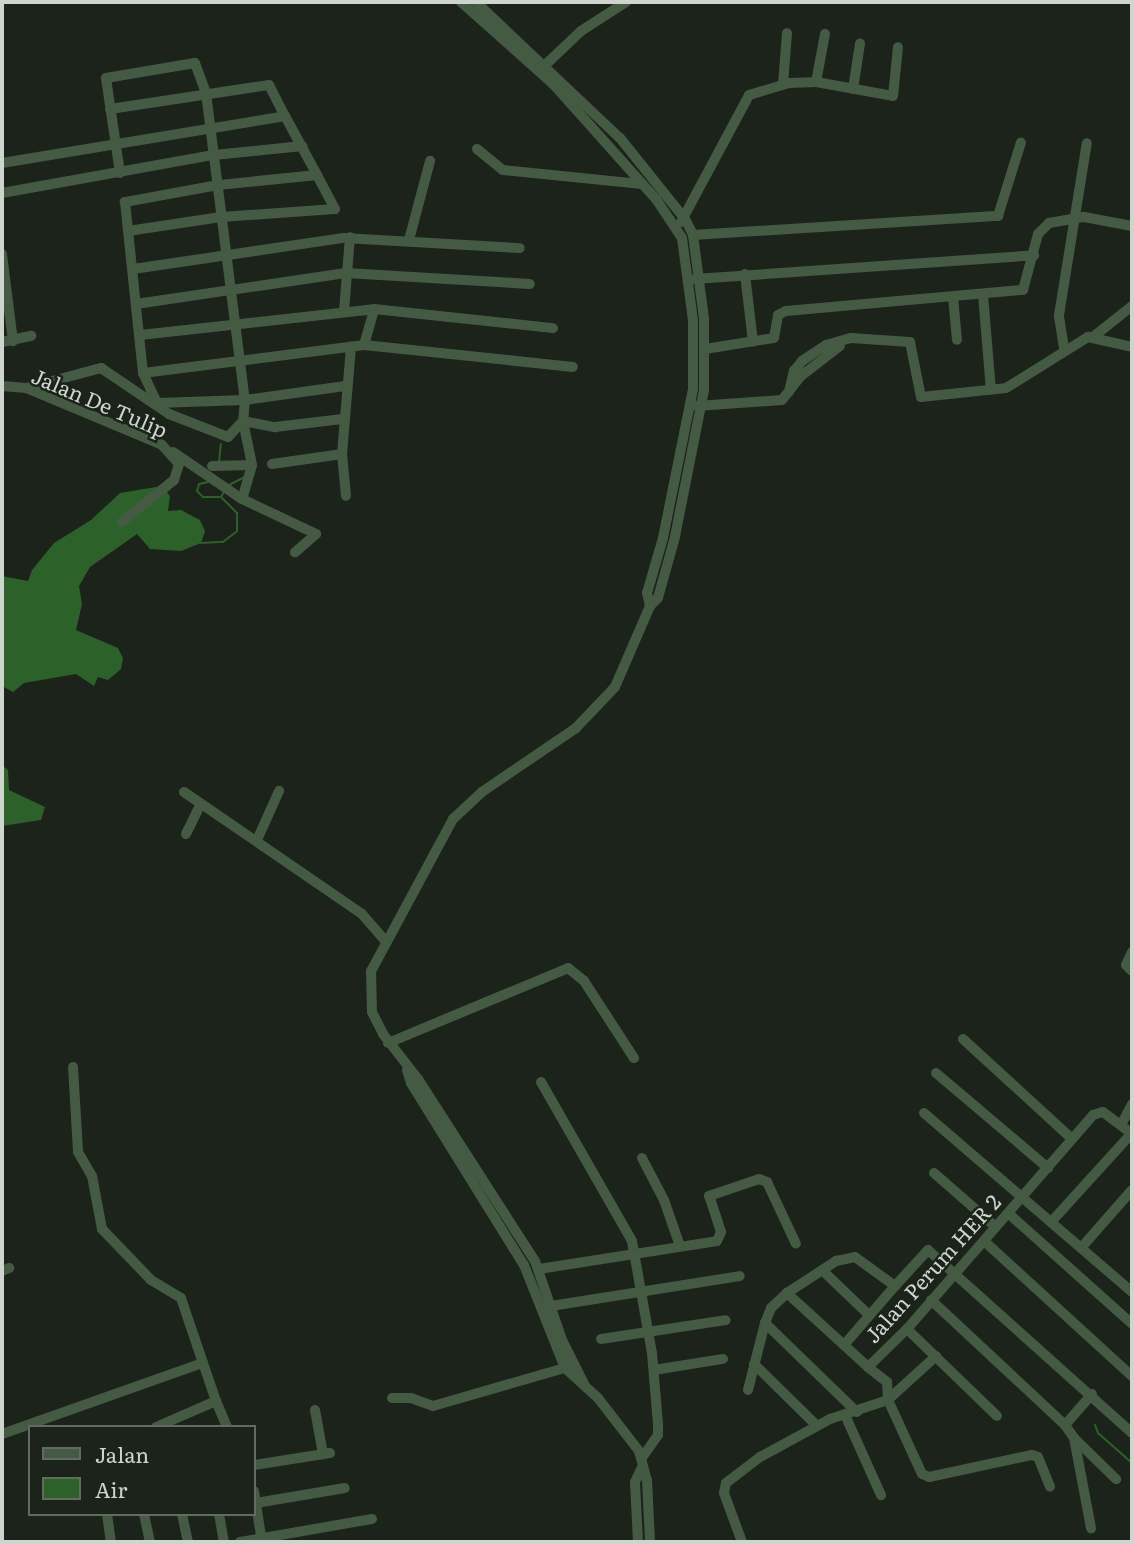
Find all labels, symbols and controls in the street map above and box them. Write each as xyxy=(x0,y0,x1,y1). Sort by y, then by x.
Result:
street label: Jalan De Tulip xyxy=(28,362,172,442)
street label: Jalan Perum HER 2 xyxy=(859,1189,1005,1347)
legend xyxy=(28,1425,256,1516)
text: Jalan xyxy=(95,1438,149,1469)
text: Air xyxy=(95,1473,127,1504)

